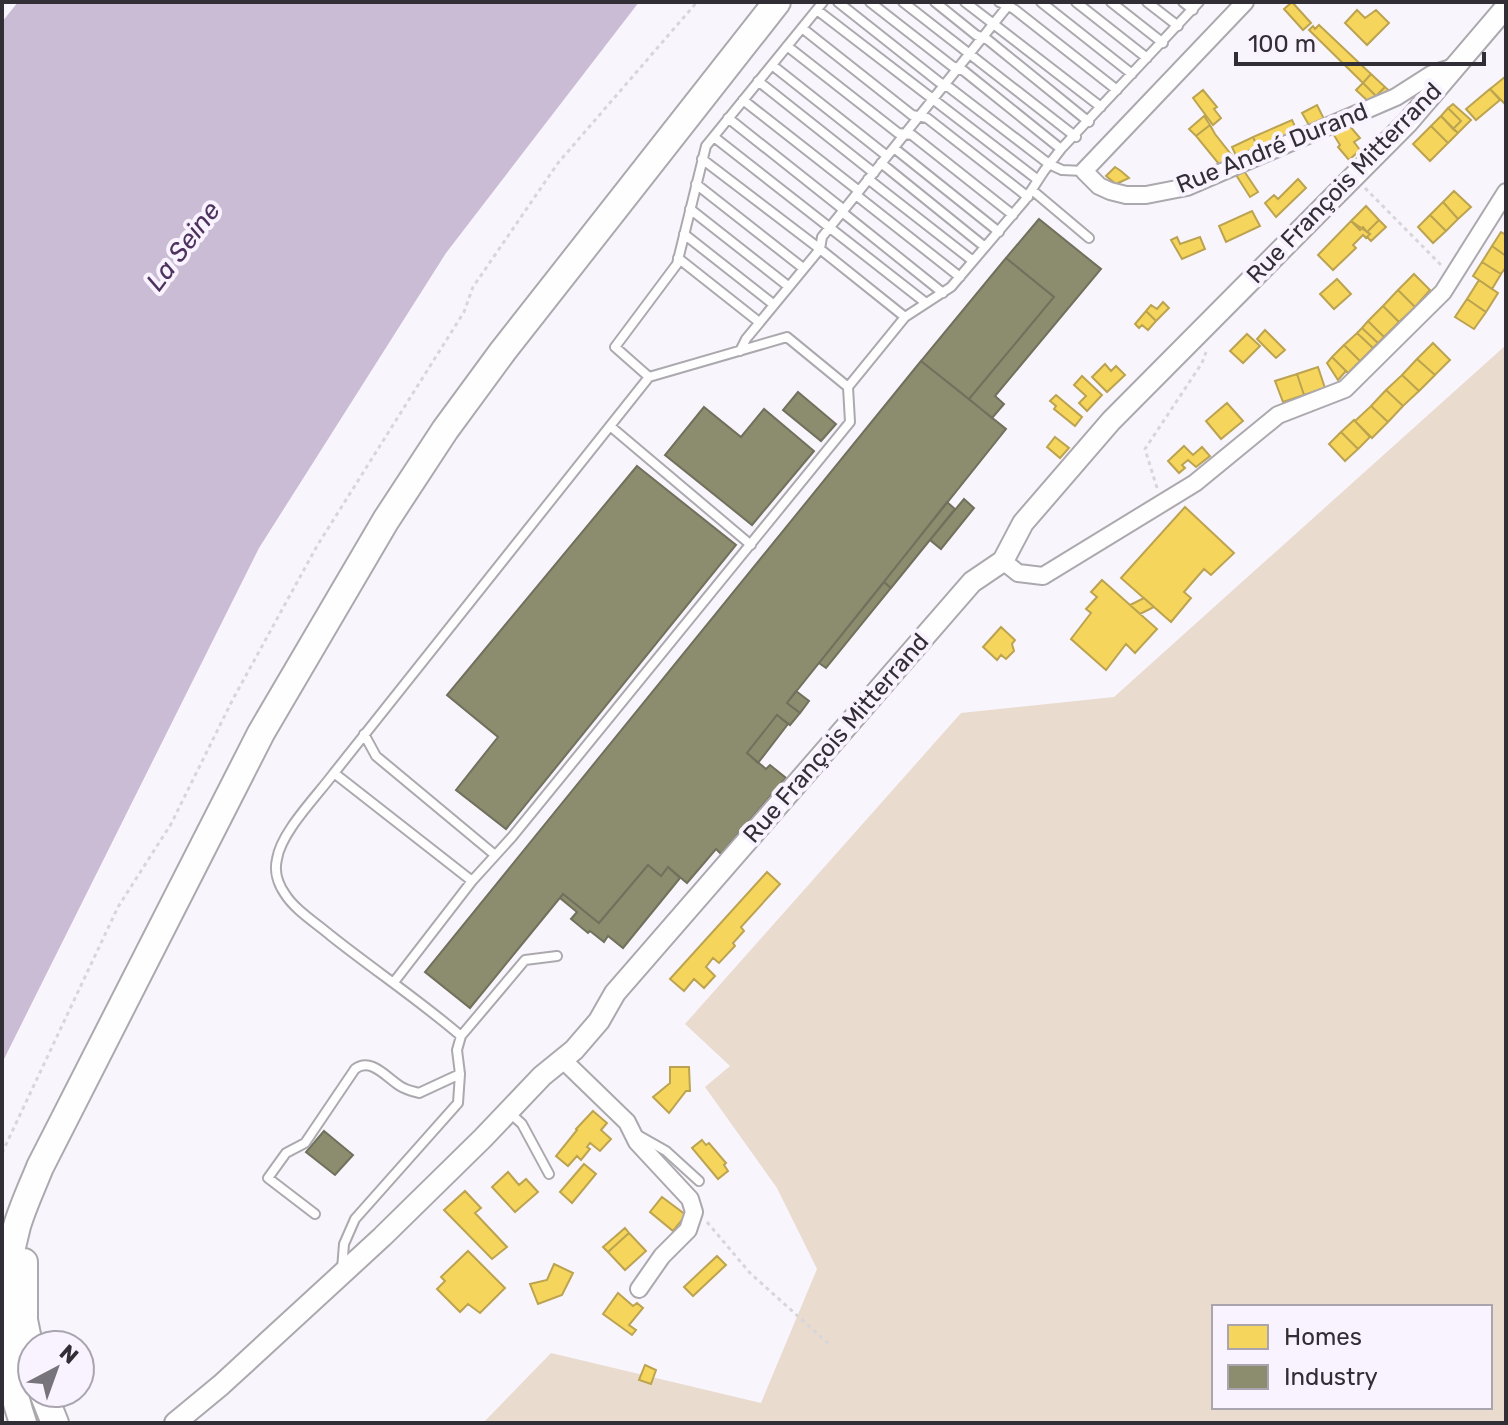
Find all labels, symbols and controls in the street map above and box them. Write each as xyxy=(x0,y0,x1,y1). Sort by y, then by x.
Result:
scale bar xyxy=(1236,16,1484,66)
text: 100 m xyxy=(1248,30,1316,58)
street label: Rue François Mitterrand xyxy=(1241,77,1447,289)
street label: Rue André Durand xyxy=(1172,97,1372,199)
water label: La Seine xyxy=(140,195,227,297)
street label: Rue François Mitterrand xyxy=(738,628,934,848)
legend xyxy=(1212,1305,1492,1409)
text: Homes xyxy=(1284,1323,1362,1351)
north arrow xyxy=(16,1329,96,1409)
text: N xyxy=(54,1339,84,1370)
text: Industry xyxy=(1284,1363,1378,1391)

